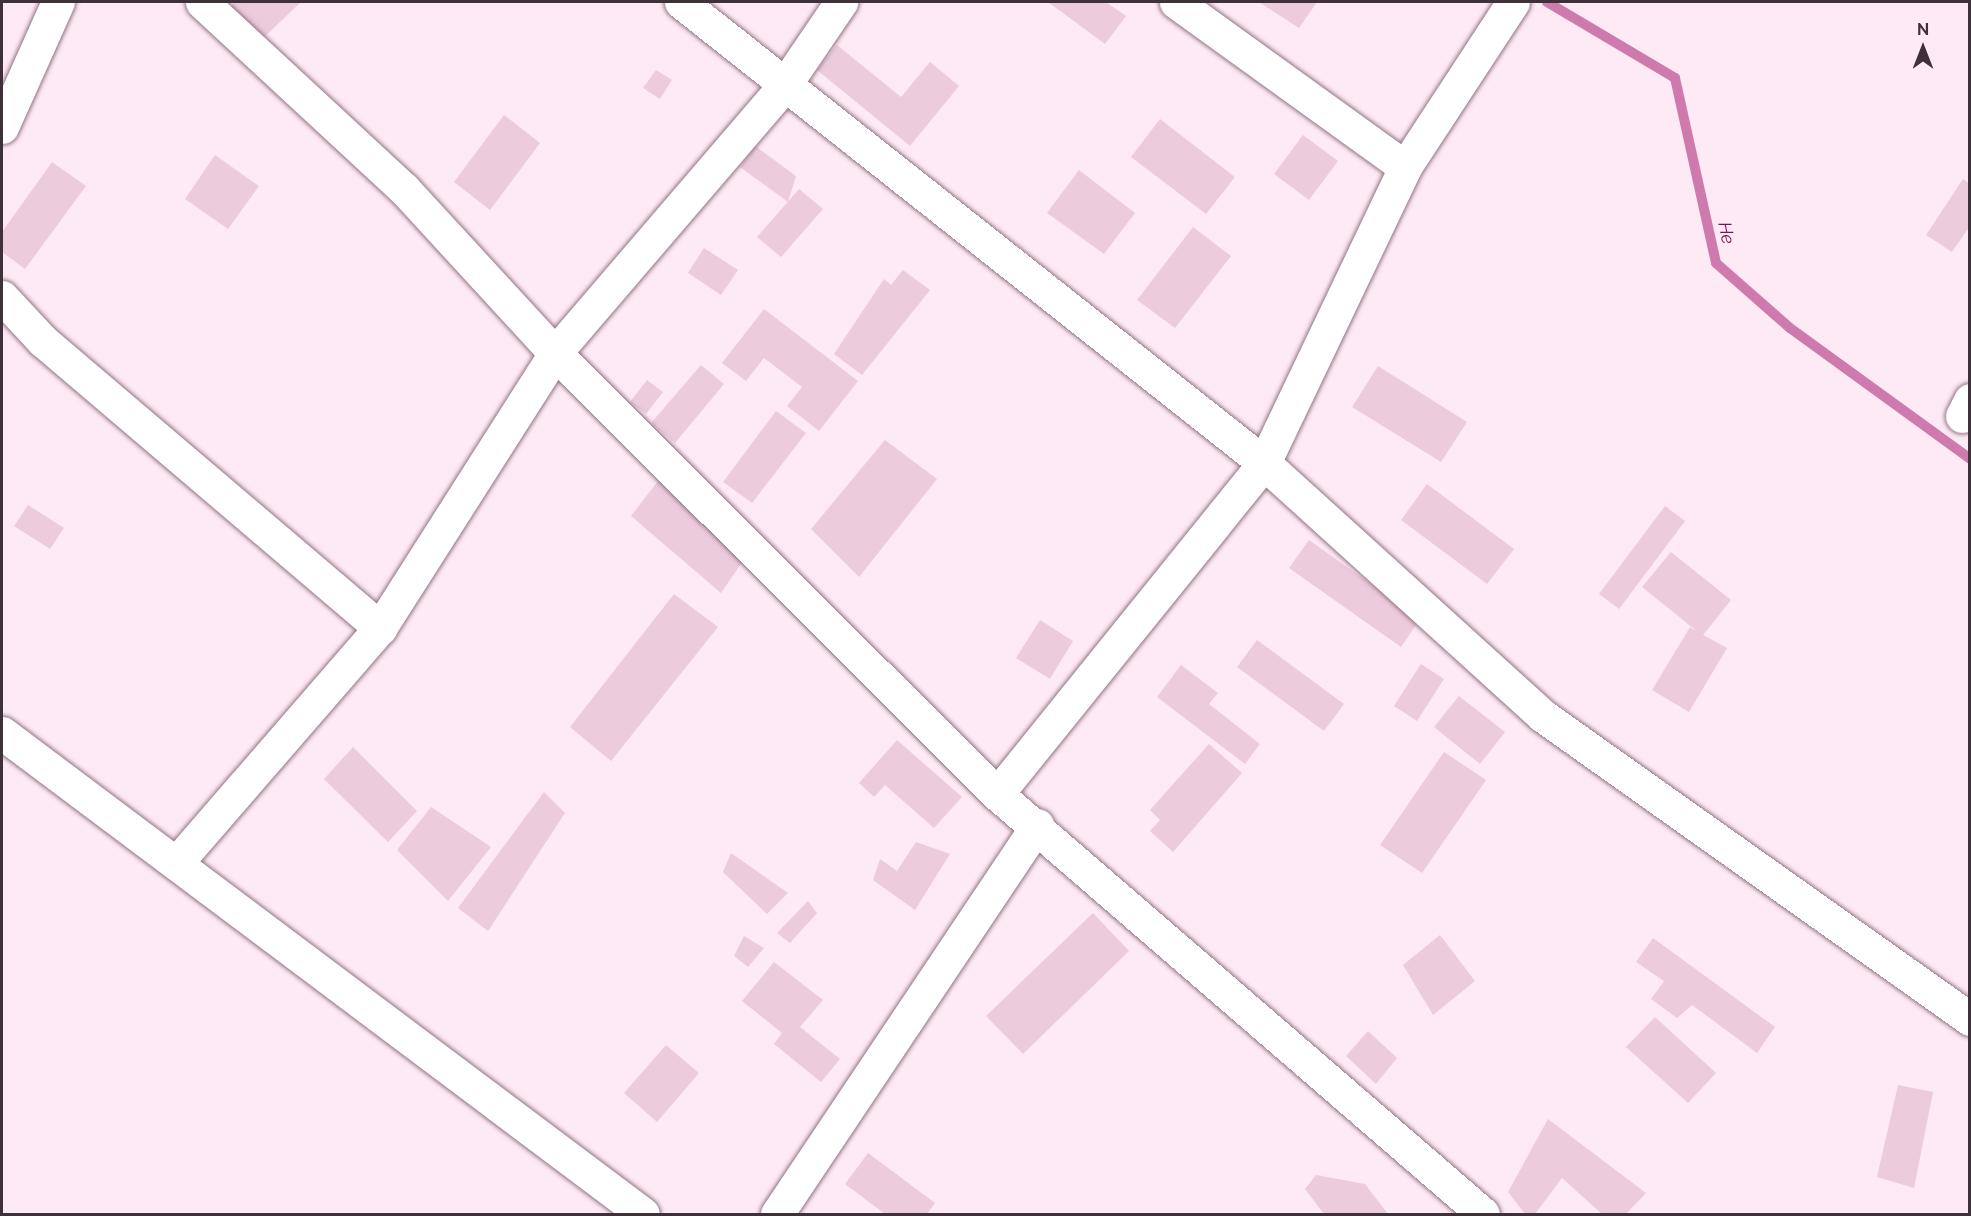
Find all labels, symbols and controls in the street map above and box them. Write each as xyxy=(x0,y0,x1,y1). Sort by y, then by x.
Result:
north arrow xyxy=(1893,18,1953,78)
text: N xyxy=(1917,20,1929,39)
water label: He xyxy=(1713,220,1739,246)

